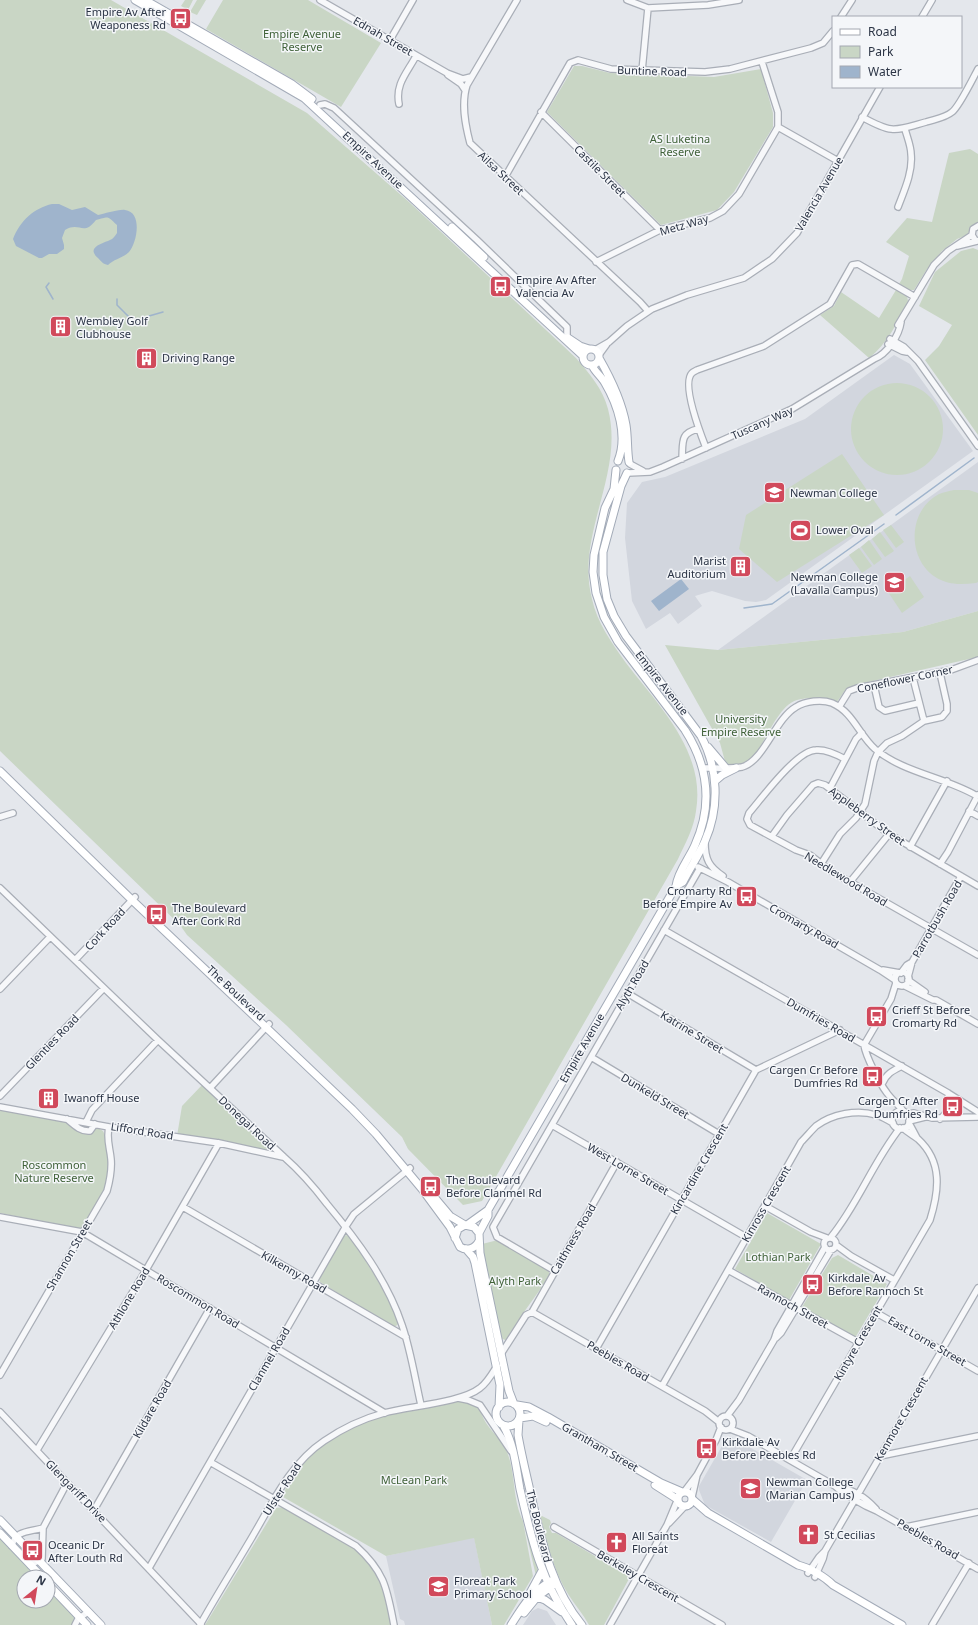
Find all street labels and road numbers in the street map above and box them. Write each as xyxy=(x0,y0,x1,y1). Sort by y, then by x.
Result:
street label: Ednah Street xyxy=(351,13,416,59)
street label: Buntine Road xyxy=(617,62,687,79)
street label: Empire Avenue xyxy=(340,128,407,192)
street label: Castile Street xyxy=(571,141,630,200)
street label: Ailsa Street xyxy=(475,147,528,198)
street label: Valencia Avenue xyxy=(791,154,846,234)
street label: Metz Way xyxy=(658,210,710,239)
street label: Tuscany Way xyxy=(729,402,795,443)
street label: Empire Avenue xyxy=(632,647,692,718)
street label: Coneflower Corner xyxy=(856,661,955,696)
street label: Appleberry Street xyxy=(826,783,908,848)
street label: Needlewood Road xyxy=(802,848,891,909)
street label: Parrotbush Road xyxy=(908,877,965,960)
street label: Cromarty Road xyxy=(767,900,842,952)
street label: Cork Road xyxy=(81,904,128,953)
street label: Alyth Road xyxy=(611,957,652,1013)
street label: The Boulevard xyxy=(204,962,269,1023)
street label: Dumfries Road xyxy=(784,994,858,1045)
street label: Katrine Street xyxy=(658,1007,727,1056)
street label: Empire Avenue xyxy=(556,1010,608,1085)
street label: Glenties Road xyxy=(21,1011,82,1073)
street label: Dunkeld Street xyxy=(618,1069,692,1122)
street label: Donegal Road xyxy=(216,1092,279,1153)
street label: Lifford Road xyxy=(110,1118,174,1143)
street label: Kincardine Crescent xyxy=(666,1121,731,1217)
street label: West Lorne Street xyxy=(585,1139,672,1198)
street label: Kinross Crescent xyxy=(738,1163,794,1245)
street label: Caithness Road xyxy=(546,1201,599,1277)
street label: Shannon Street xyxy=(42,1217,95,1293)
street label: Kilkenny Road xyxy=(259,1247,330,1296)
street label: Athlone Road xyxy=(104,1264,153,1331)
street label: Roscommon Road xyxy=(154,1270,242,1331)
street label: Rannoch Street xyxy=(755,1280,831,1331)
street label: Kintyre Crescent xyxy=(830,1302,885,1383)
street label: East Lorne Street xyxy=(885,1312,969,1369)
street label: Clanmel Road xyxy=(244,1324,293,1393)
street label: Peebles Road xyxy=(584,1337,652,1384)
street label: Kenmore Crescent xyxy=(870,1374,931,1464)
street label: Kildare Road xyxy=(129,1377,174,1441)
street label: Grantham Street xyxy=(559,1419,641,1475)
street label: Glengariff Drive xyxy=(43,1456,110,1525)
street label: Ulster Road xyxy=(259,1459,304,1518)
street label: The Boulevard xyxy=(523,1488,556,1564)
street label: Peebles Road xyxy=(894,1515,962,1562)
street label: Berkeley Crescent xyxy=(595,1546,682,1605)

